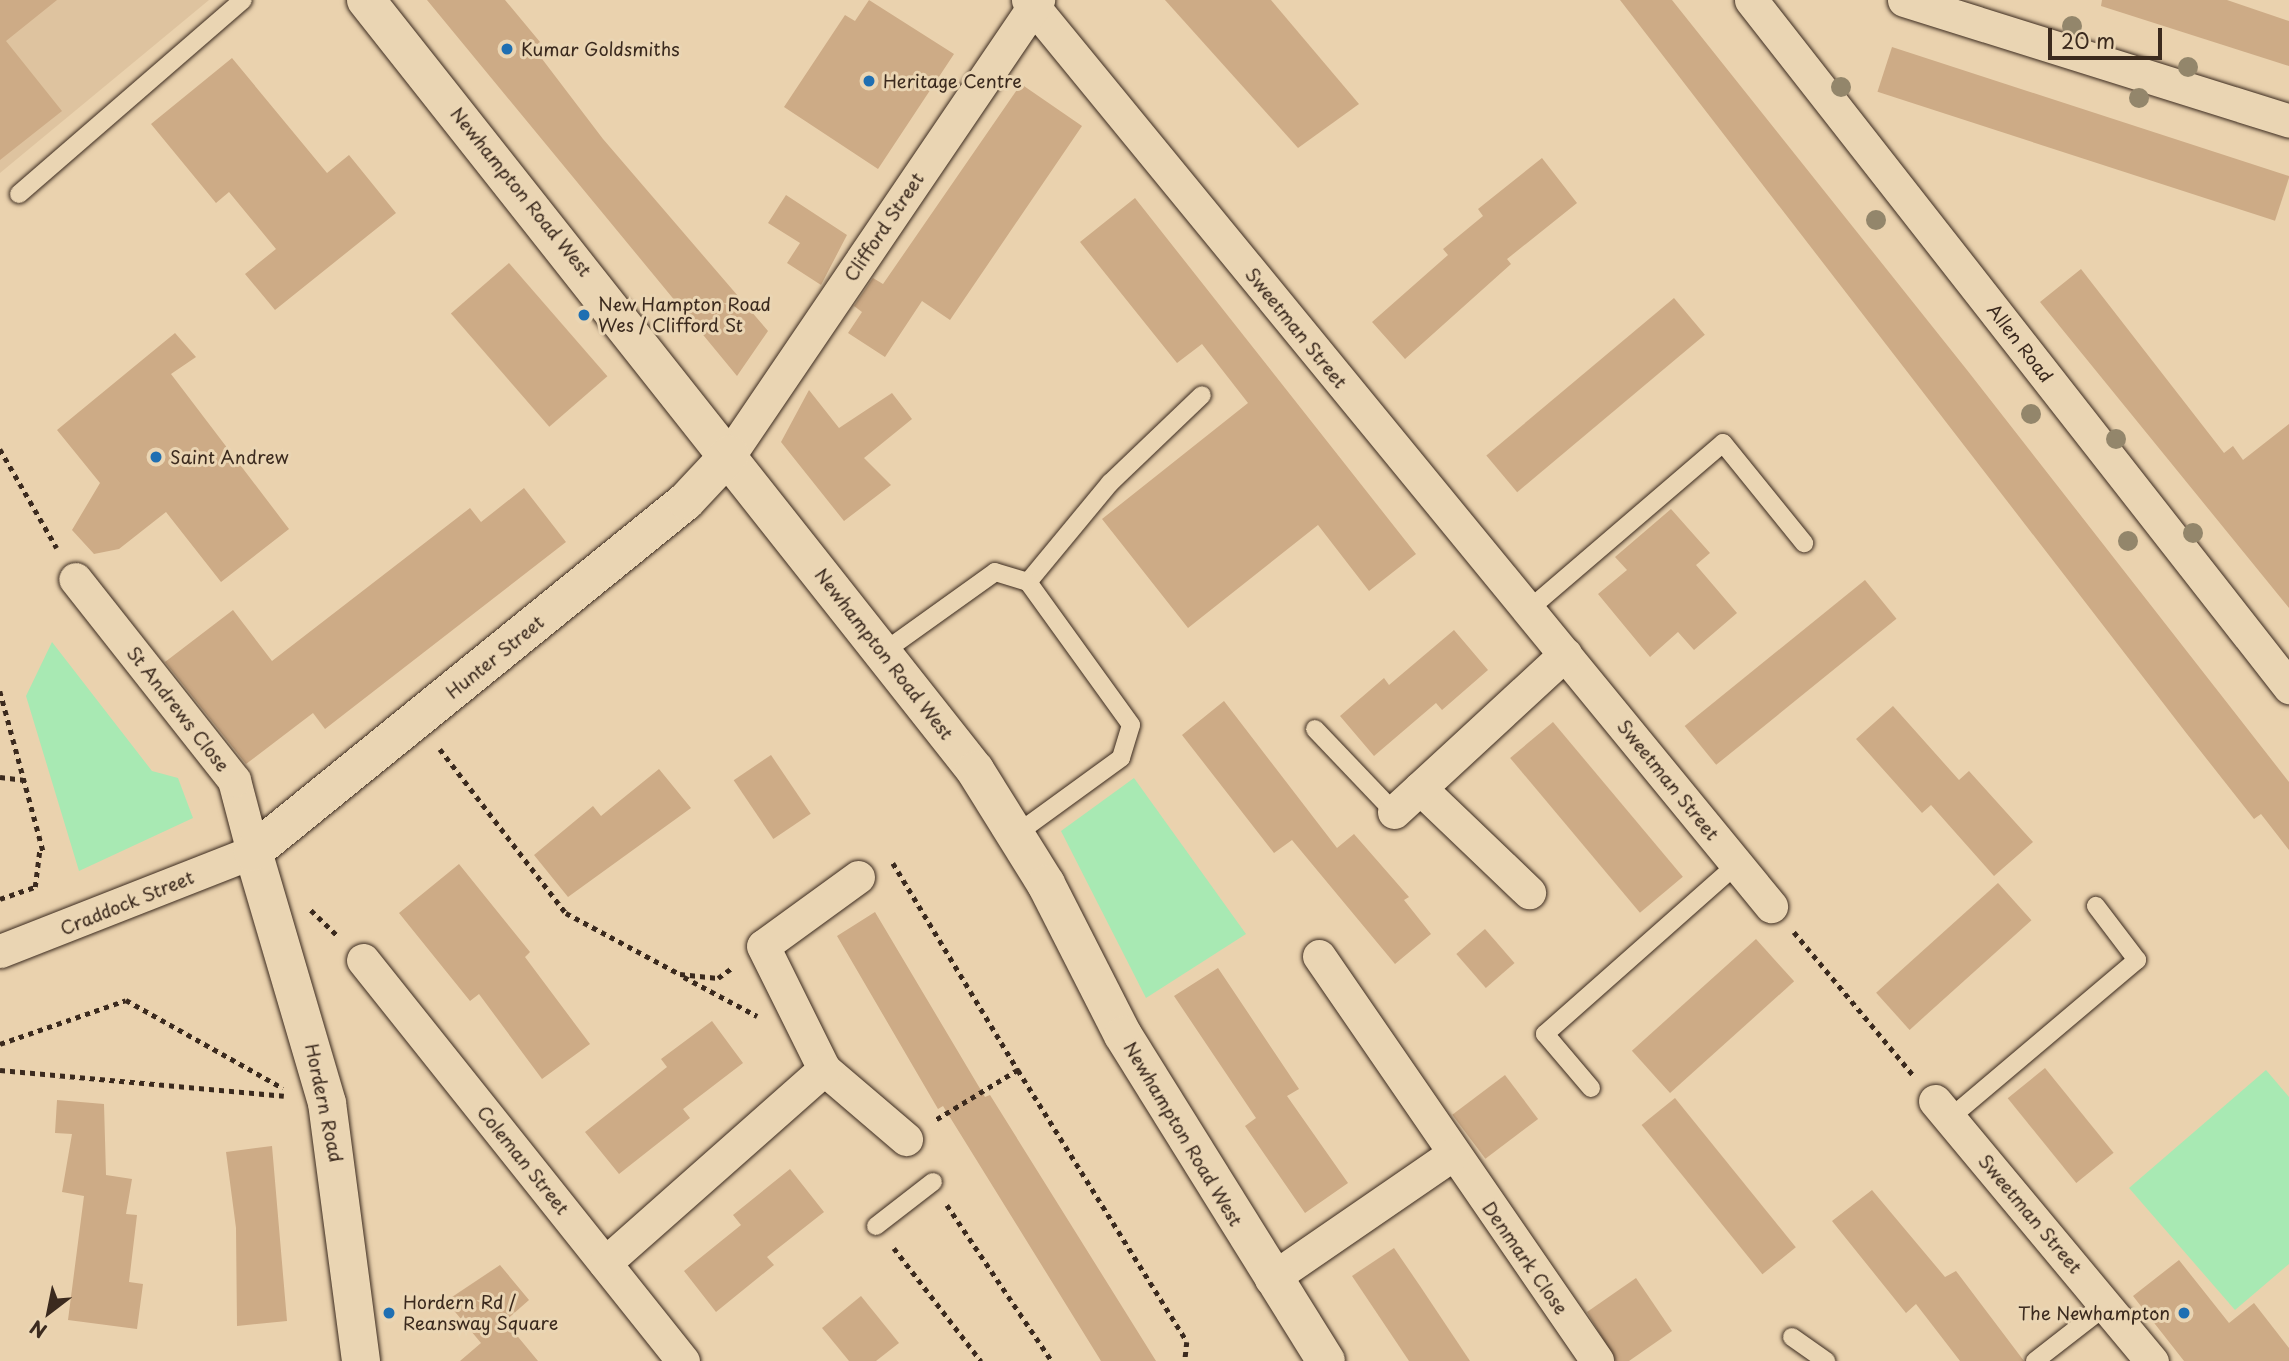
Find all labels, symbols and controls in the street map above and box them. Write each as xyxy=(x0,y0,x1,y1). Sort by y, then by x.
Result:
scale bar xyxy=(2051,14,2165,58)
text: 20 m xyxy=(2061,24,2115,56)
place label: Kumar Goldsmiths xyxy=(521,38,680,60)
marker: Kumar Goldsmiths xyxy=(499,41,515,57)
place label: Heritage Centre xyxy=(883,70,1023,92)
marker: Heritage Centre xyxy=(861,73,877,89)
street label: Newhampton Road West xyxy=(446,103,596,281)
street label: Clifford Street xyxy=(840,169,928,285)
street label: Sweetman Street xyxy=(1241,263,1351,393)
place label: New Hampton Road Wes / Clifford St xyxy=(598,294,771,336)
street label: Allen Road xyxy=(1982,299,2058,387)
marker: New Hampton Road Wes / Clifford St xyxy=(576,307,592,323)
place label: Saint Andrew xyxy=(170,446,290,468)
marker: Saint Andrew xyxy=(148,449,164,465)
street label: Newhampton Road West xyxy=(810,564,958,744)
street label: Hunter Street xyxy=(441,611,549,703)
street label: St Andrews Close xyxy=(123,642,233,776)
street label: Sweetman Street xyxy=(1613,715,1723,845)
street label: Craddock Street xyxy=(57,866,197,940)
street label: Newhampton Road West xyxy=(1119,1038,1247,1230)
street label: Hordern Road xyxy=(301,1042,347,1164)
street label: Coleman Street xyxy=(472,1101,574,1219)
street label: Sweetman Street xyxy=(1974,1150,2086,1278)
street label: Denmark Close xyxy=(1478,1197,1572,1319)
north arrow xyxy=(14,1277,84,1347)
place label: Hordern Rd / Reansway Square xyxy=(403,1292,558,1334)
place label: The Newhampton xyxy=(2017,1302,2170,1324)
marker: Hordern Rd / Reansway Square xyxy=(381,1305,397,1321)
marker: The Newhampton xyxy=(2176,1305,2192,1321)
text: N xyxy=(24,1314,52,1346)

